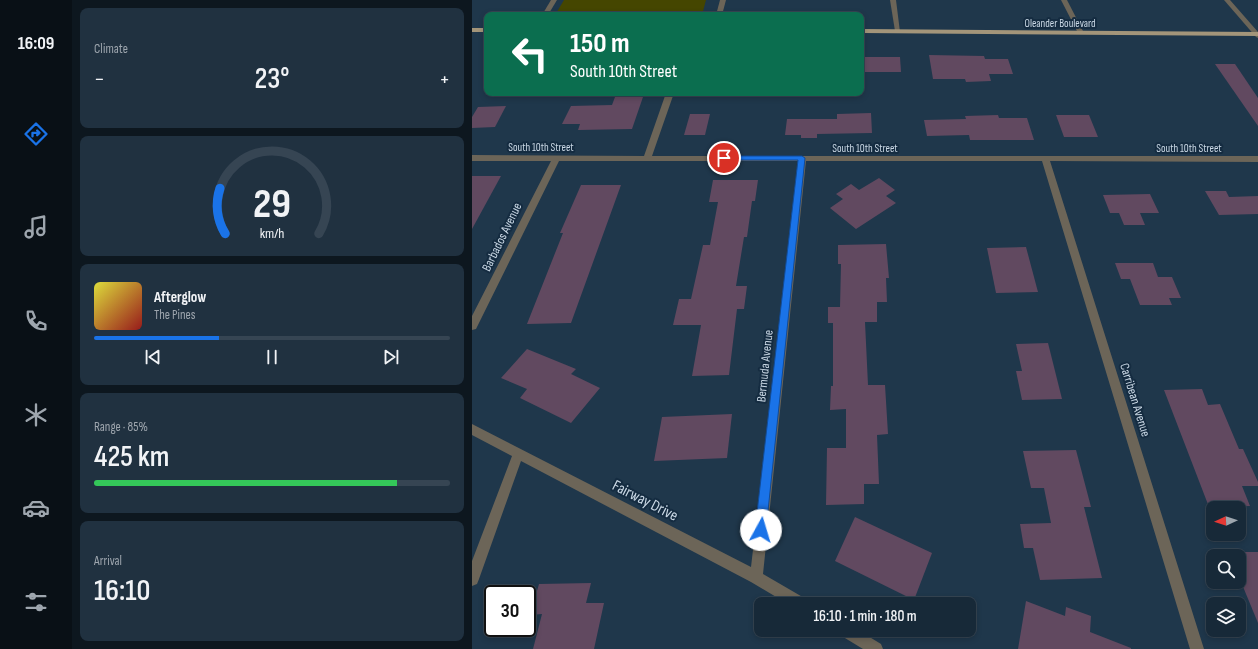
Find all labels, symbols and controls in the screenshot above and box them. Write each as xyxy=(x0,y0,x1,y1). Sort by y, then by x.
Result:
street label: Oleander Boulevard xyxy=(1024,17,1096,30)
text: 150 m xyxy=(570,27,630,60)
icon: left xyxy=(504,28,556,80)
text: 16:09 xyxy=(18,33,54,54)
text: Climate xyxy=(94,41,128,57)
text: 23° xyxy=(254,61,290,97)
text: South 10th Street xyxy=(570,61,677,82)
text: − xyxy=(94,66,105,93)
text: + xyxy=(439,66,450,93)
icon: directions xyxy=(22,120,50,148)
street label: South 10th Street xyxy=(508,141,574,154)
pin xyxy=(707,141,741,175)
street label: South 10th Street xyxy=(832,142,898,155)
street label: South 10th Street xyxy=(1156,142,1222,155)
icon: arrive xyxy=(713,147,735,169)
text: 29 xyxy=(253,180,291,229)
street label: Barbados Avenue xyxy=(479,200,525,274)
icon: music xyxy=(22,213,50,241)
text: km/h xyxy=(260,225,284,242)
text: Afterglow xyxy=(154,288,206,307)
icon: phone xyxy=(22,307,50,335)
text: The Pines xyxy=(154,307,195,323)
street label: Bermuda Avenue xyxy=(753,329,777,403)
icon: previous xyxy=(142,346,164,368)
icon: pause xyxy=(261,346,283,368)
icon: next xyxy=(380,346,402,368)
street label: Carribean Avenue xyxy=(1116,361,1154,439)
icon: climate xyxy=(22,401,50,429)
text: Range · 85% xyxy=(94,419,148,435)
text: 425 km xyxy=(94,439,169,475)
street label: Fairway Drive xyxy=(609,476,681,526)
icon: car xyxy=(22,494,50,522)
north arrow xyxy=(1206,501,1246,541)
map controls xyxy=(1206,501,1246,637)
position arrow xyxy=(740,509,782,551)
button: search xyxy=(1206,549,1246,589)
text: Arrival xyxy=(94,553,122,569)
text: 16:10 xyxy=(94,573,150,609)
speed limit sign: 30 xyxy=(484,585,536,637)
icon: filters xyxy=(22,588,50,616)
button: layers xyxy=(1206,597,1246,637)
text: 16:10 · 1 min · 180 m xyxy=(813,607,917,626)

